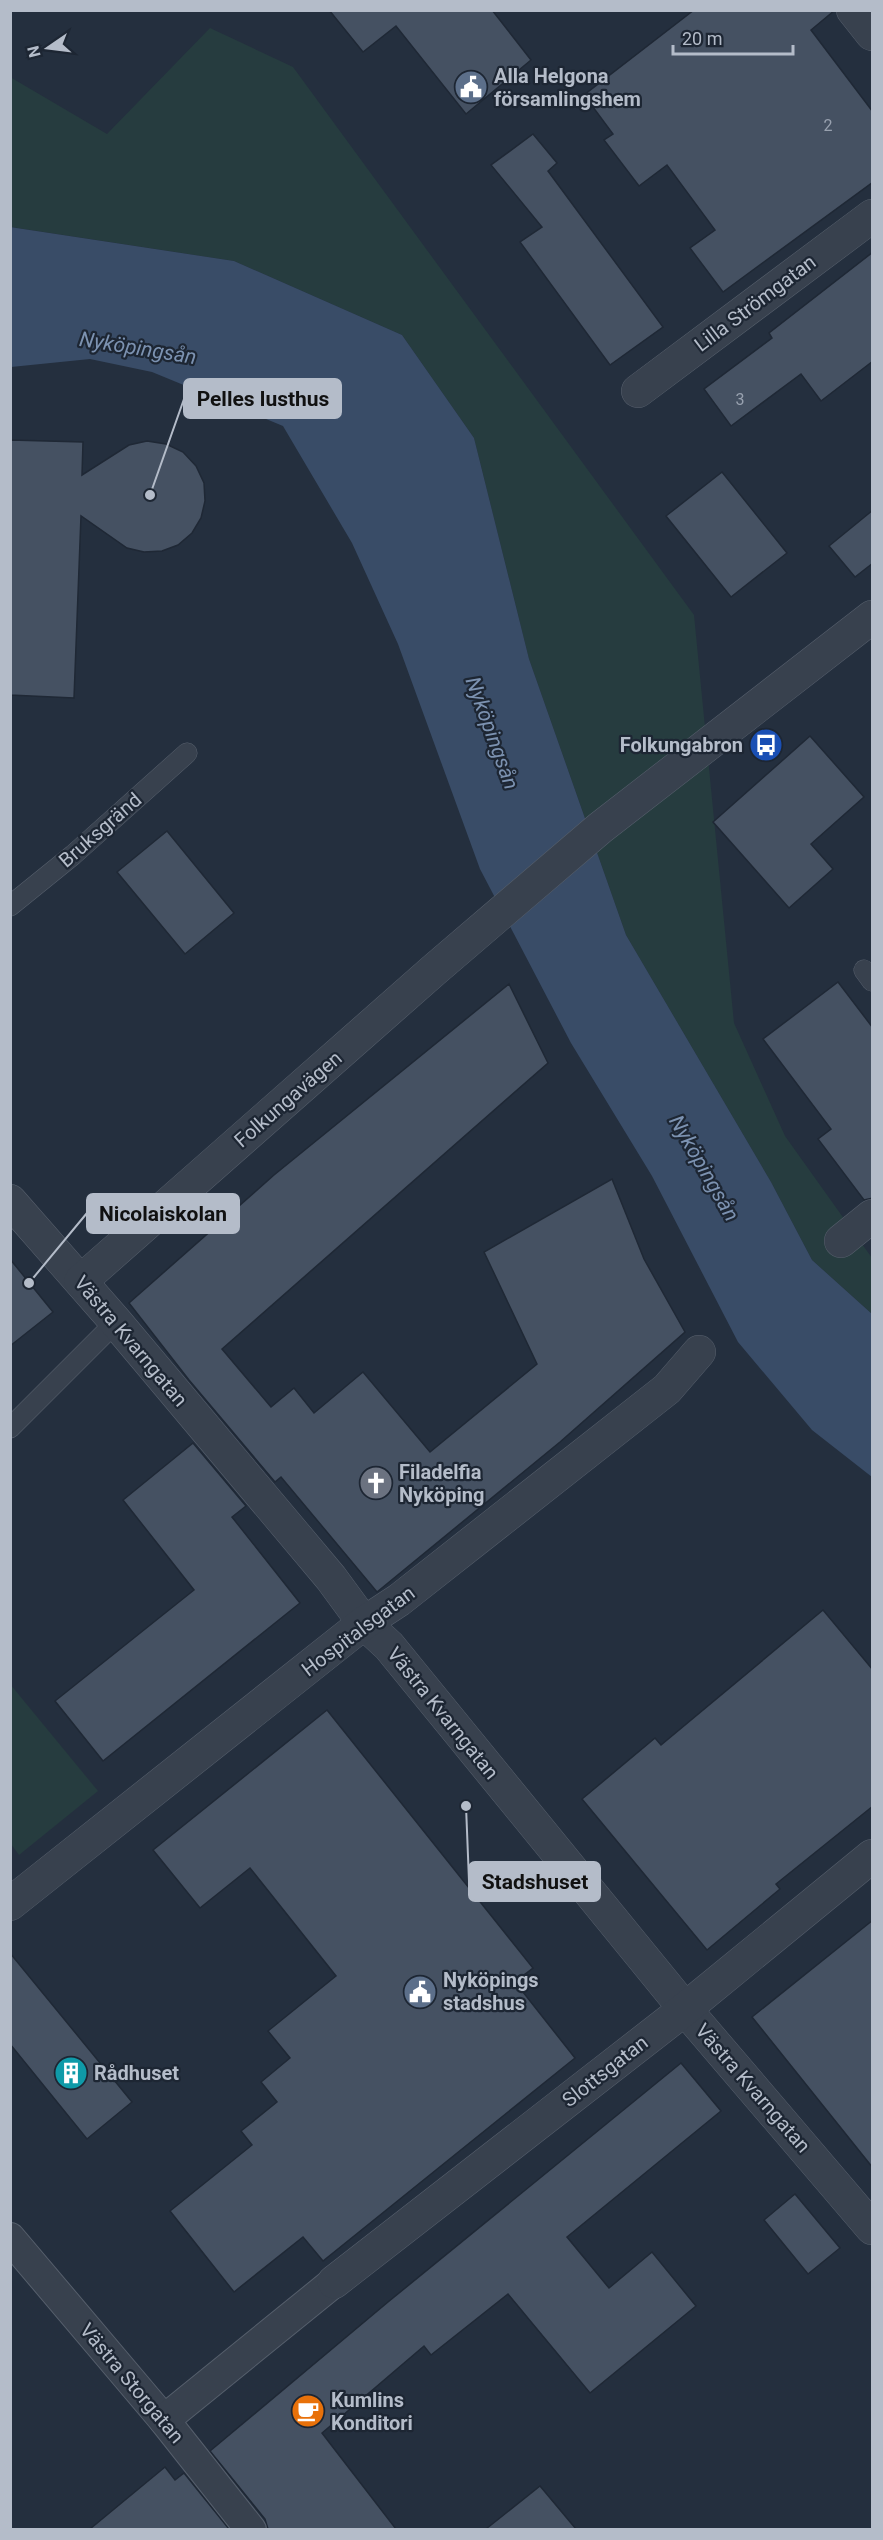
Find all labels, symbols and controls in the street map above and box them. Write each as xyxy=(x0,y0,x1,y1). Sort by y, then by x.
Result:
north arrow xyxy=(18,18,78,78)
scale bar xyxy=(673,18,793,56)
text: 20 m xyxy=(682,28,722,49)
text: N xyxy=(23,44,45,59)
place label: Alla Helgona församlingshem xyxy=(494,64,641,111)
public building icon: Alla Helgona församlingshem xyxy=(453,69,489,105)
house number: 2 xyxy=(824,116,833,135)
street label: Lilla Strömgatan xyxy=(690,250,820,356)
water label: Nyköpingsån xyxy=(78,327,198,369)
callout: Pelles lusthus xyxy=(184,379,341,418)
text: Pelles lusthus xyxy=(197,387,330,411)
house number: 3 xyxy=(736,390,745,409)
water label: Nyköpingsån xyxy=(461,673,523,793)
bus stop icon: Folkungabron xyxy=(748,727,784,763)
place label: Folkungabron xyxy=(620,733,743,757)
street label: Bruksgränd xyxy=(54,788,146,872)
street label: Folkungavägen xyxy=(229,1046,347,1152)
water label: Nyköpingsån xyxy=(664,1111,744,1225)
callout: Nicolaiskolan xyxy=(87,1194,239,1233)
text: Nicolaiskolan xyxy=(99,1202,227,1226)
street label: Västra Kvarngatan xyxy=(69,1271,193,1411)
place label: Filadelfia Nyköping xyxy=(399,1460,484,1507)
church icon: Filadelfia Nyköping xyxy=(358,1465,394,1501)
street label: Hospitalsgatan xyxy=(297,1581,419,1681)
street label: Västra Kvarngatan xyxy=(382,1642,504,1784)
callout: Stadshuset xyxy=(469,1862,600,1901)
text: Stadshuset xyxy=(482,1870,588,1894)
place label: Nyköpings stadshus xyxy=(443,1968,539,2015)
public building icon: Nyköpings stadshus xyxy=(402,1974,438,2010)
street label: Västra Kvarngatan xyxy=(690,2019,816,2157)
street label: Slottsgatan xyxy=(557,2030,653,2112)
building icon: Rådhuset xyxy=(53,2055,89,2091)
place label: Rådhuset xyxy=(94,2061,179,2085)
street label: Västra Storgatan xyxy=(75,2318,189,2448)
place label: Kumlins Konditori xyxy=(331,2388,413,2435)
cafe icon: Kumlins Konditori xyxy=(290,2393,326,2429)

